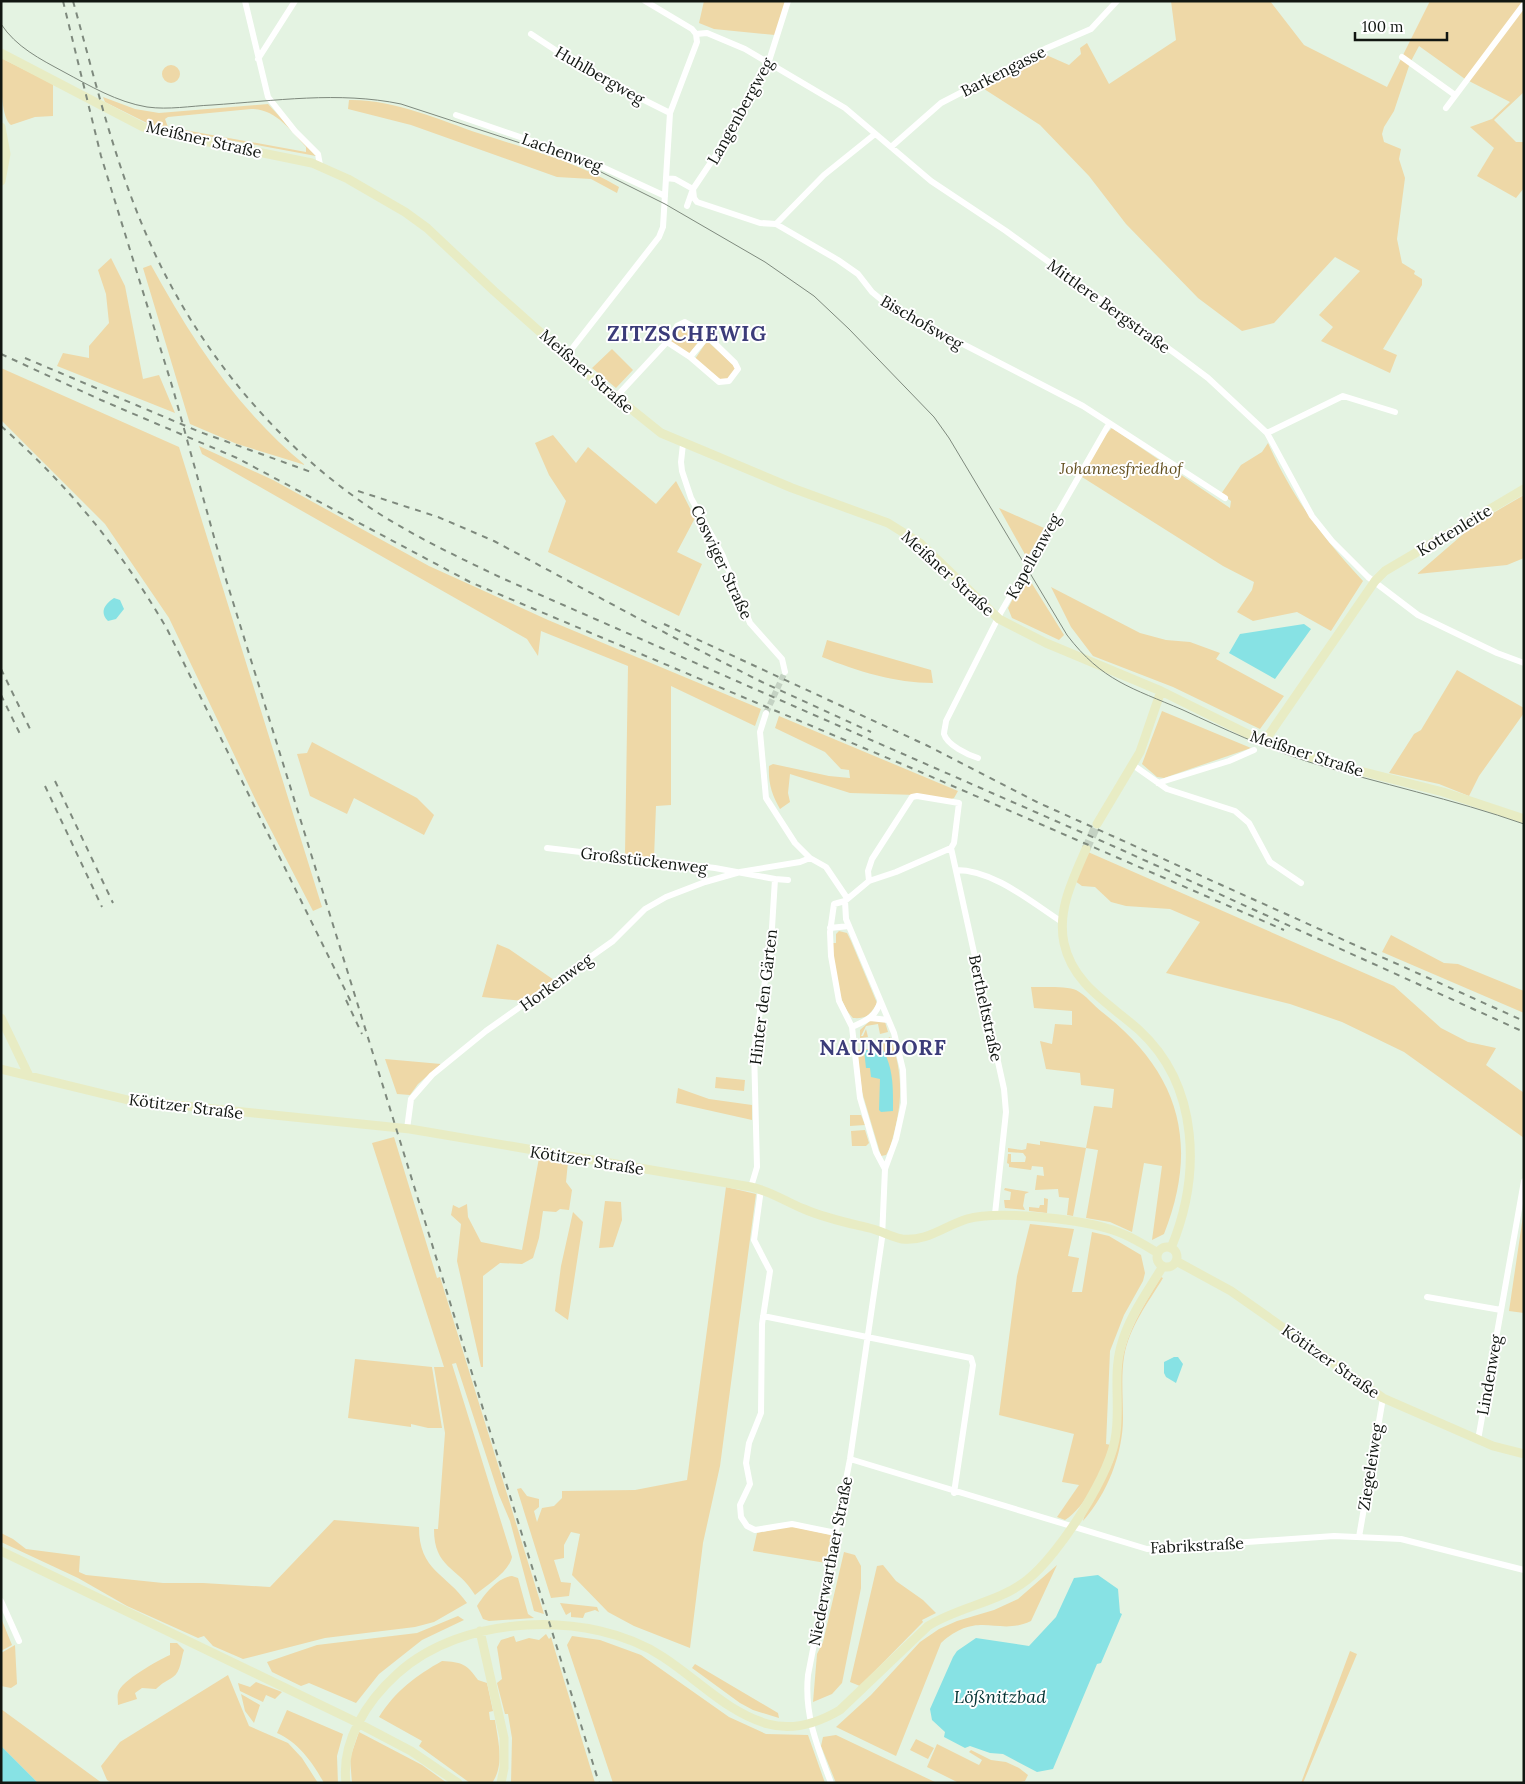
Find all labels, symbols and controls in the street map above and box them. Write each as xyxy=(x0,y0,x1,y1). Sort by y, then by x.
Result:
scale bar xyxy=(1355,10,1448,42)
text: 100 m xyxy=(1362,17,1403,36)
street label: Huhlbergweg xyxy=(552,41,649,109)
street label: Barkengasse xyxy=(957,41,1049,101)
street label: Langenbergweg xyxy=(702,53,778,168)
street label: Meißner Straße xyxy=(144,116,264,162)
street label: Lachenweg xyxy=(519,128,606,176)
street label: Mittlere Bergstraße xyxy=(1044,255,1175,358)
street label: Bischofsweg xyxy=(877,290,968,354)
district label: ZITZSCHEWIG xyxy=(607,320,767,347)
street label: Meißner Straße xyxy=(536,325,638,417)
park label: Johannesfriedhof xyxy=(1059,458,1184,478)
street label: Kottenleite xyxy=(1413,500,1495,560)
street label: Coswiger Straße xyxy=(687,502,757,623)
street label: Kapellenweg xyxy=(1001,509,1065,602)
street label: Meißner Straße xyxy=(897,526,999,620)
street label: Meißner Straße xyxy=(1248,725,1367,781)
street label: Großstückenweg xyxy=(579,842,710,878)
street label: Hinter den Gärten xyxy=(745,928,781,1066)
street label: Horkenweg xyxy=(516,948,597,1015)
street label: Bertheltstraße xyxy=(965,953,1007,1064)
district label: NAUNDORF xyxy=(819,1034,947,1061)
street label: Kötitzer Straße xyxy=(128,1089,245,1123)
street label: Kötitzer Straße xyxy=(529,1141,646,1179)
street label: Kötitzer Straße xyxy=(1278,1320,1384,1402)
street label: Lindenweg xyxy=(1472,1332,1506,1417)
street label: Ziegeleiweg xyxy=(1353,1421,1387,1512)
street label: Niederwarthaer Straße xyxy=(804,1474,856,1647)
street label: Fabrikstraße xyxy=(1150,1533,1245,1557)
water label: Lößnitzbad xyxy=(954,1685,1046,1708)

